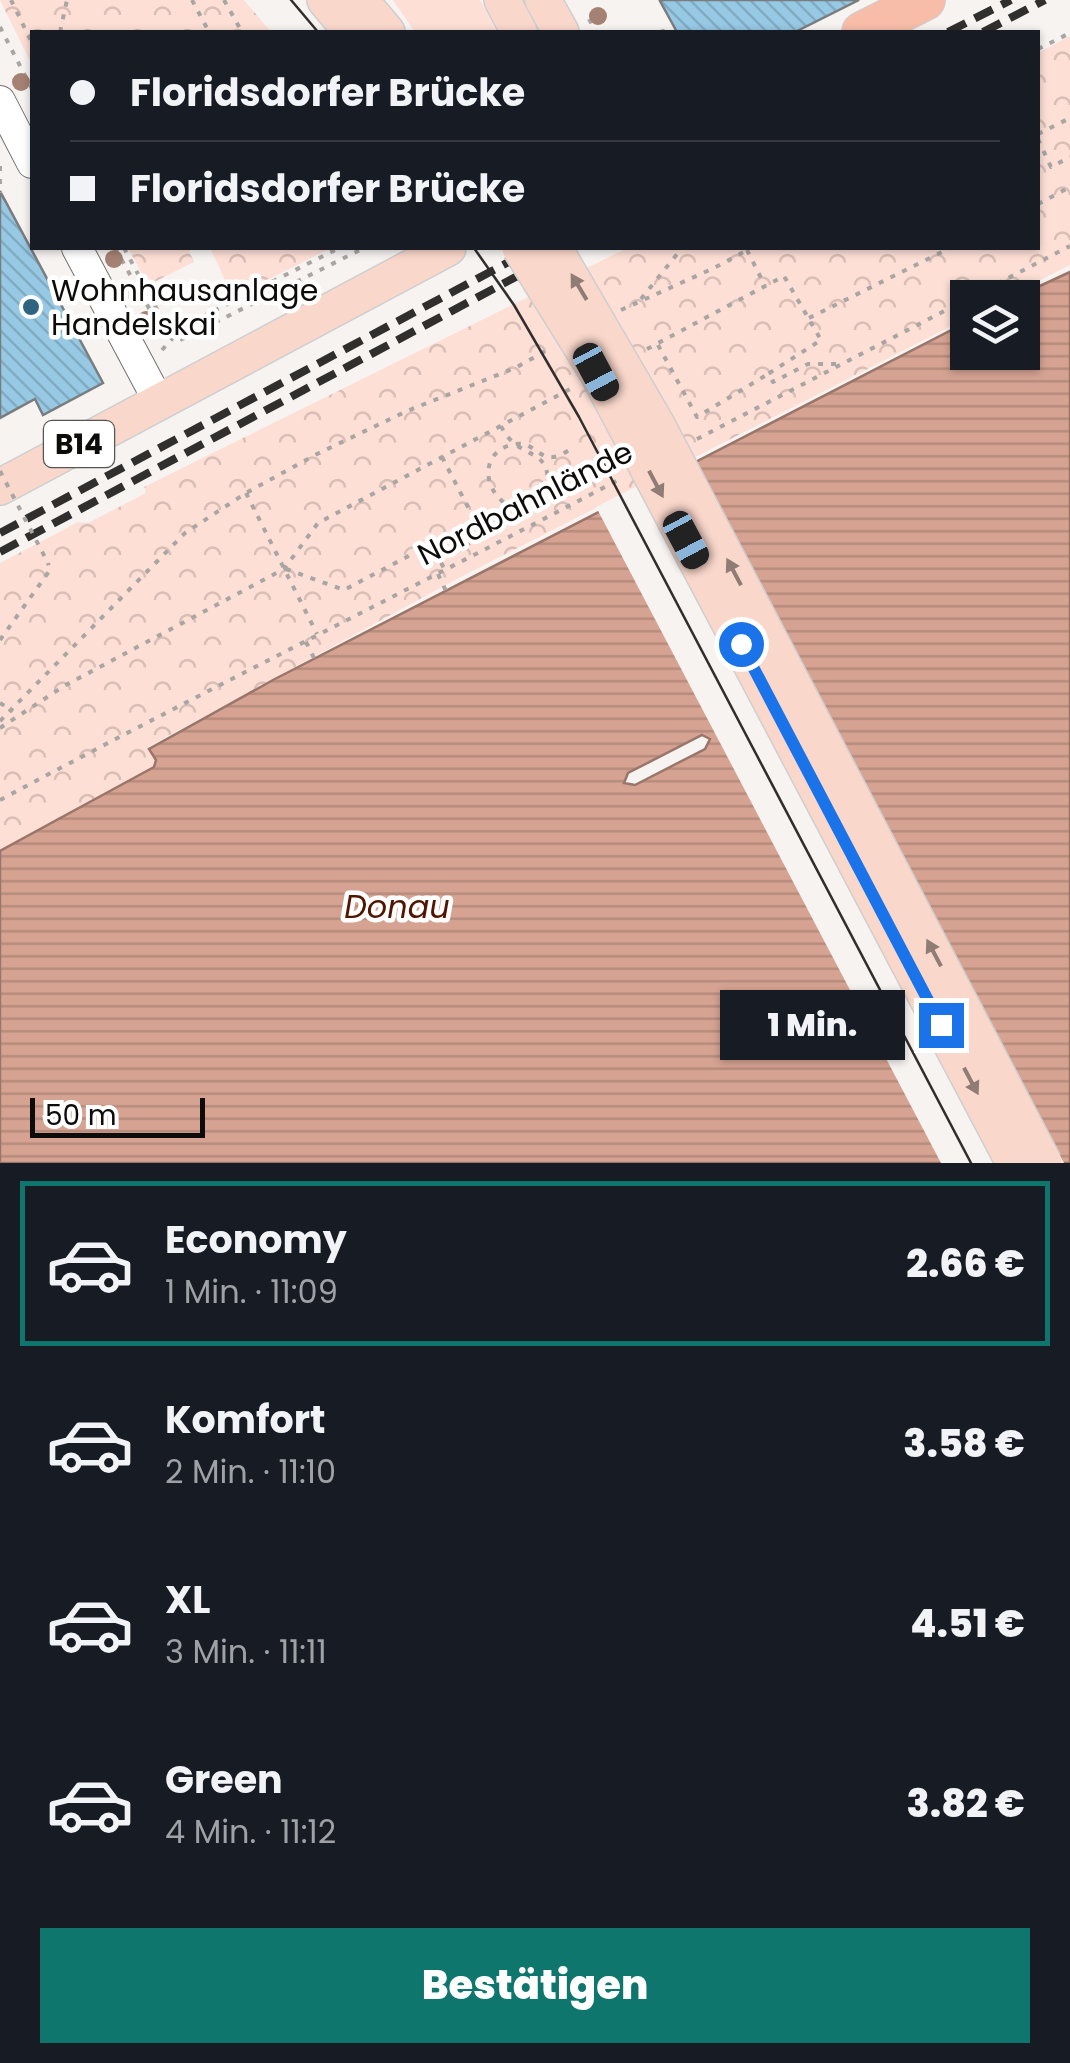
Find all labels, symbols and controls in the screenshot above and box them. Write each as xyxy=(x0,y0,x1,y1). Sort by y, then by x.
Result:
text: Floridsdorfer Brücke xyxy=(130,66,525,119)
text: Floridsdorfer Brücke xyxy=(130,162,525,215)
place label: Wohnhausanlage Handelskai xyxy=(51,269,318,346)
one-way arrow xyxy=(571,273,588,301)
map controls xyxy=(950,280,1040,370)
button: layers xyxy=(950,280,1040,370)
marker: Wohnhausanlage Handelskai xyxy=(20,296,42,318)
car xyxy=(569,338,623,406)
road number: B14 xyxy=(44,421,114,467)
street label: Nordbahnlände xyxy=(410,430,640,576)
one-way arrow xyxy=(647,469,664,498)
car xyxy=(659,506,713,574)
one-way arrow xyxy=(726,558,743,587)
route start xyxy=(719,622,764,667)
water label: Donau xyxy=(344,884,450,929)
one-way arrow xyxy=(926,938,943,967)
callout: 1 Min. xyxy=(721,990,906,1060)
text: 1 Min. xyxy=(768,1002,857,1047)
route end xyxy=(919,1003,964,1048)
one-way arrow xyxy=(962,1066,979,1095)
scale bar xyxy=(30,1093,205,1138)
text: 50 m xyxy=(45,1096,116,1135)
text: Economy xyxy=(165,1213,347,1266)
icon: car xyxy=(45,1219,135,1309)
text: 2.66 € xyxy=(906,1237,1025,1290)
text: 1 Min. · 11:09 xyxy=(165,1269,338,1314)
text: Komfort xyxy=(165,1393,326,1446)
icon: car xyxy=(45,1399,135,1489)
text: 3.58 € xyxy=(903,1417,1025,1470)
text: 2 Min. · 11:10 xyxy=(165,1449,336,1494)
text: XL xyxy=(165,1573,210,1626)
icon: car xyxy=(45,1579,135,1669)
text: 4.51 € xyxy=(910,1597,1025,1650)
text: 3 Min. · 11:11 xyxy=(165,1629,327,1674)
text: Green xyxy=(165,1753,283,1806)
icon: car xyxy=(45,1759,135,1849)
text: 3.82 € xyxy=(907,1777,1025,1830)
text: 4 Min. · 11:12 xyxy=(165,1809,336,1854)
button: Bestätigen xyxy=(40,1928,1030,2043)

